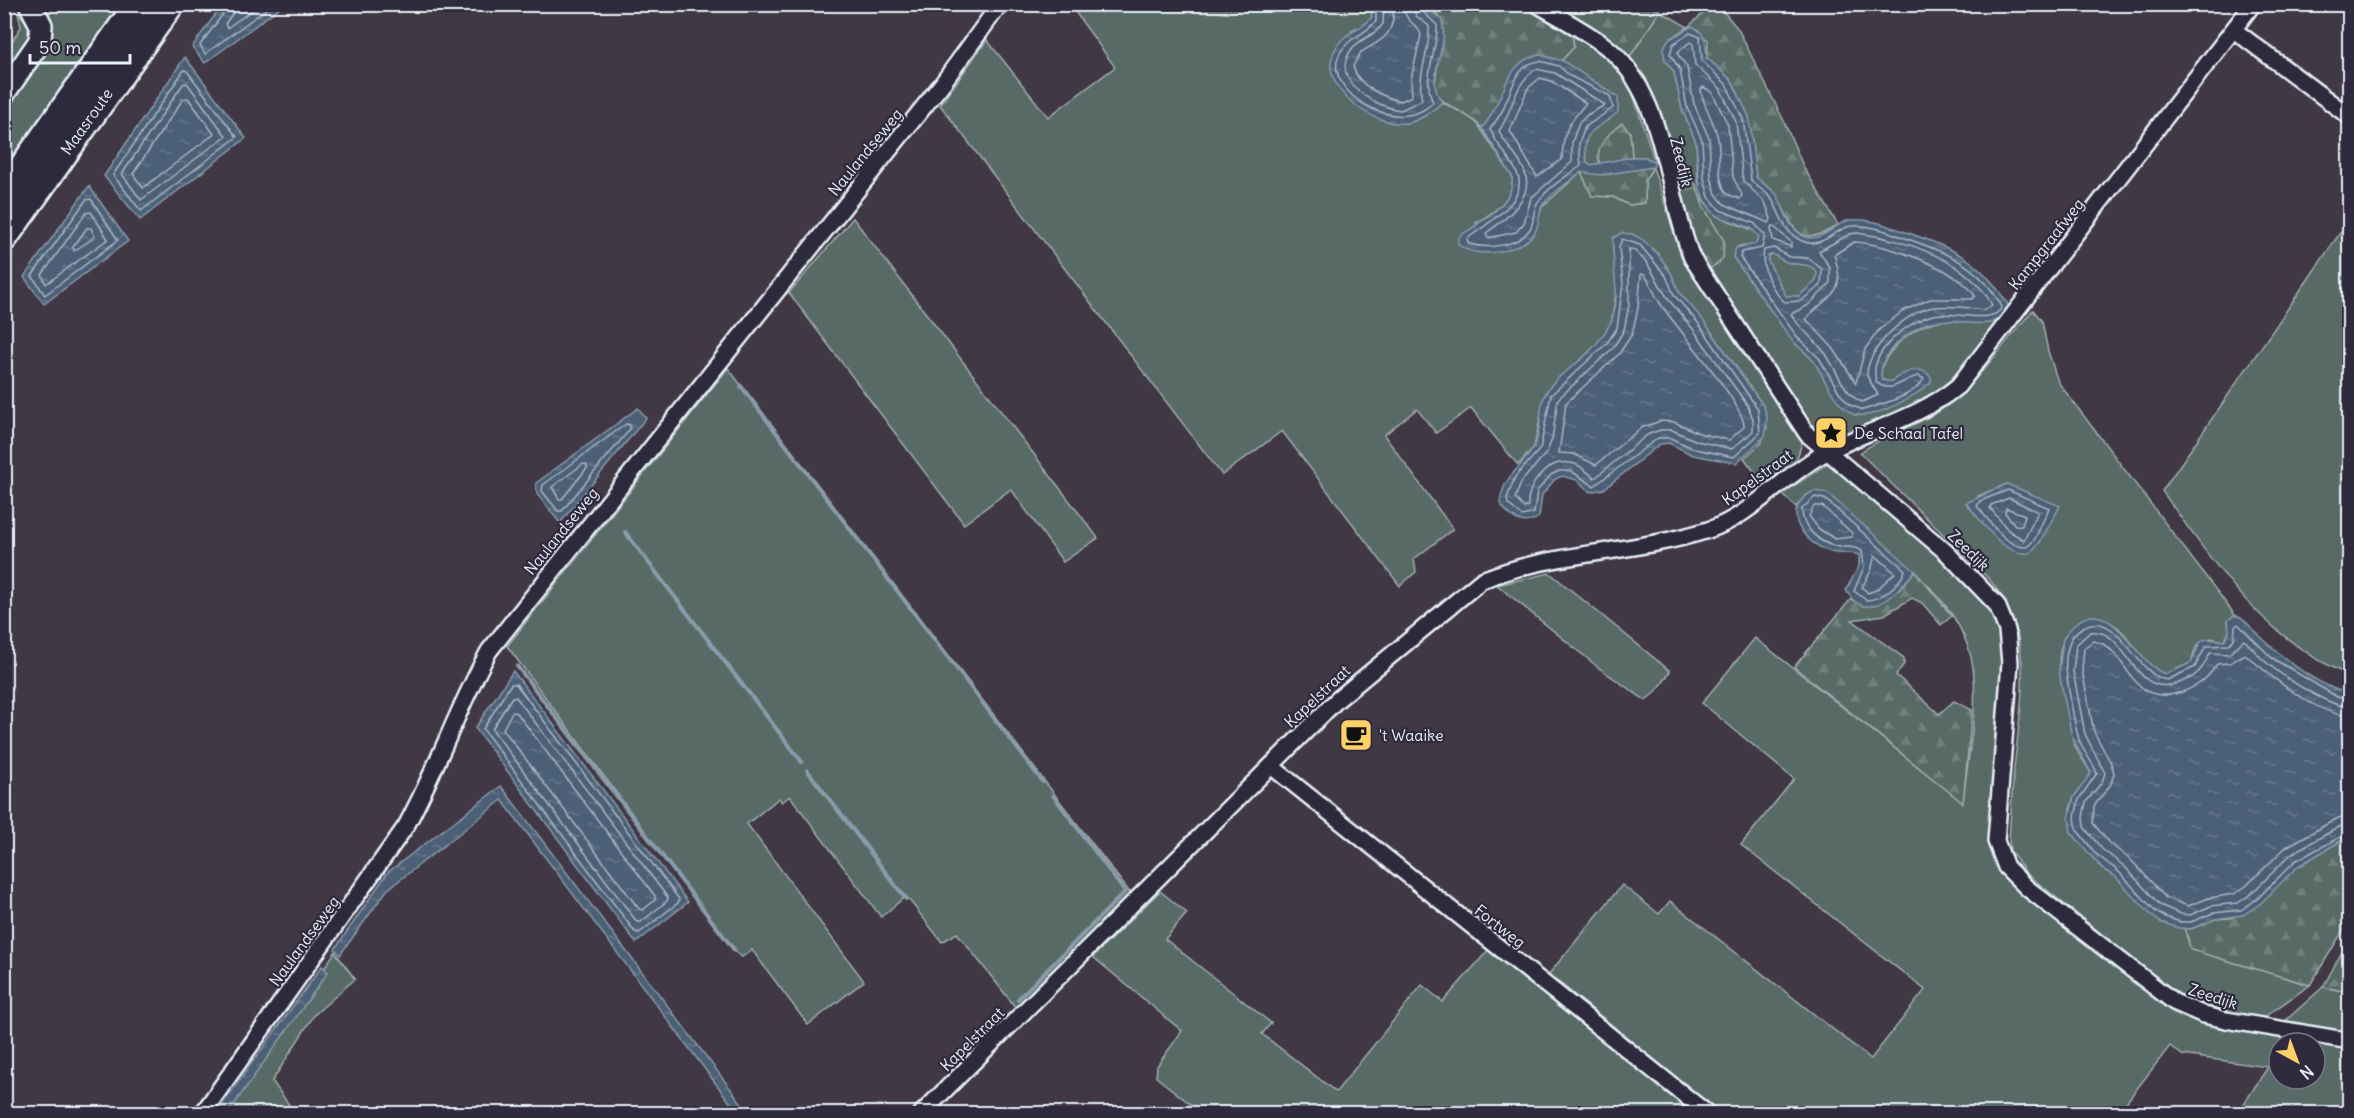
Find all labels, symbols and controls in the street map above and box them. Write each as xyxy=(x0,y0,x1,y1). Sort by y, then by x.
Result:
scale bar xyxy=(30,27,130,65)
text: 50 m xyxy=(39,36,81,59)
street label: Maasroute xyxy=(56,84,117,158)
street label: Naulandseweg xyxy=(824,104,906,200)
street label: Zeedijk xyxy=(1666,135,1698,189)
street label: Kampgraafweg xyxy=(2004,194,2088,294)
place icon: De Schaal Tafel xyxy=(1813,415,1849,451)
place label: De Schaal Tafel xyxy=(1854,423,1963,443)
street label: Kapelstraat xyxy=(1718,444,1797,509)
street label: Naulandseweg xyxy=(520,483,602,579)
street label: Zeedijk xyxy=(1944,525,1994,575)
street label: Kapelstraat xyxy=(1280,660,1355,732)
cafe icon: 't Waaike xyxy=(1338,717,1374,753)
place label: 't Waaike xyxy=(1379,725,1444,745)
street label: Naulandseweg xyxy=(265,892,343,990)
street label: Fortweg xyxy=(1470,900,1530,952)
street label: Zeedijk xyxy=(2186,979,2240,1013)
street label: Kapelstraat xyxy=(936,1002,1009,1075)
north arrow xyxy=(2267,1031,2327,1091)
text: N xyxy=(2296,1061,2318,1083)

